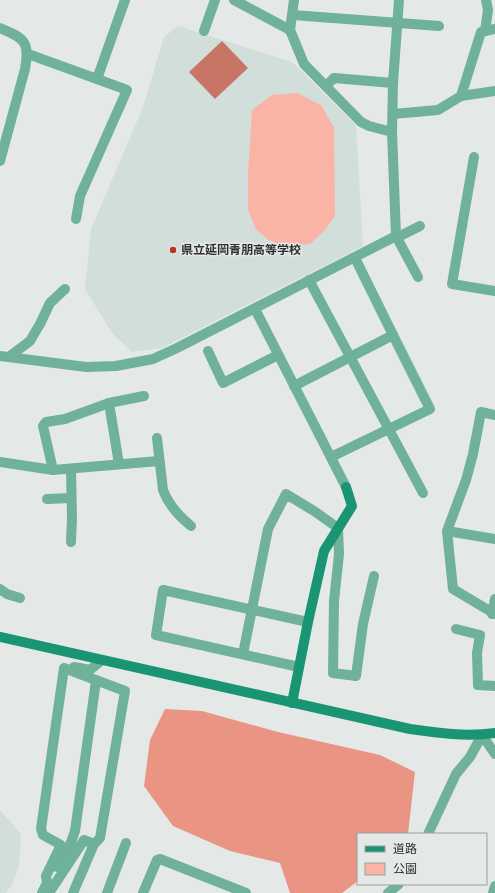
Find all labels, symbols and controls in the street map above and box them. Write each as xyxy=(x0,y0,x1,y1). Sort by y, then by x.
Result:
place label: 県立延岡青朋高等学校 xyxy=(181,243,301,257)
marker: 県立延岡青朋高等学校 xyxy=(168,245,178,255)
legend xyxy=(357,833,487,885)
text: 道路 xyxy=(393,842,417,856)
text: 公園 xyxy=(393,862,417,876)

